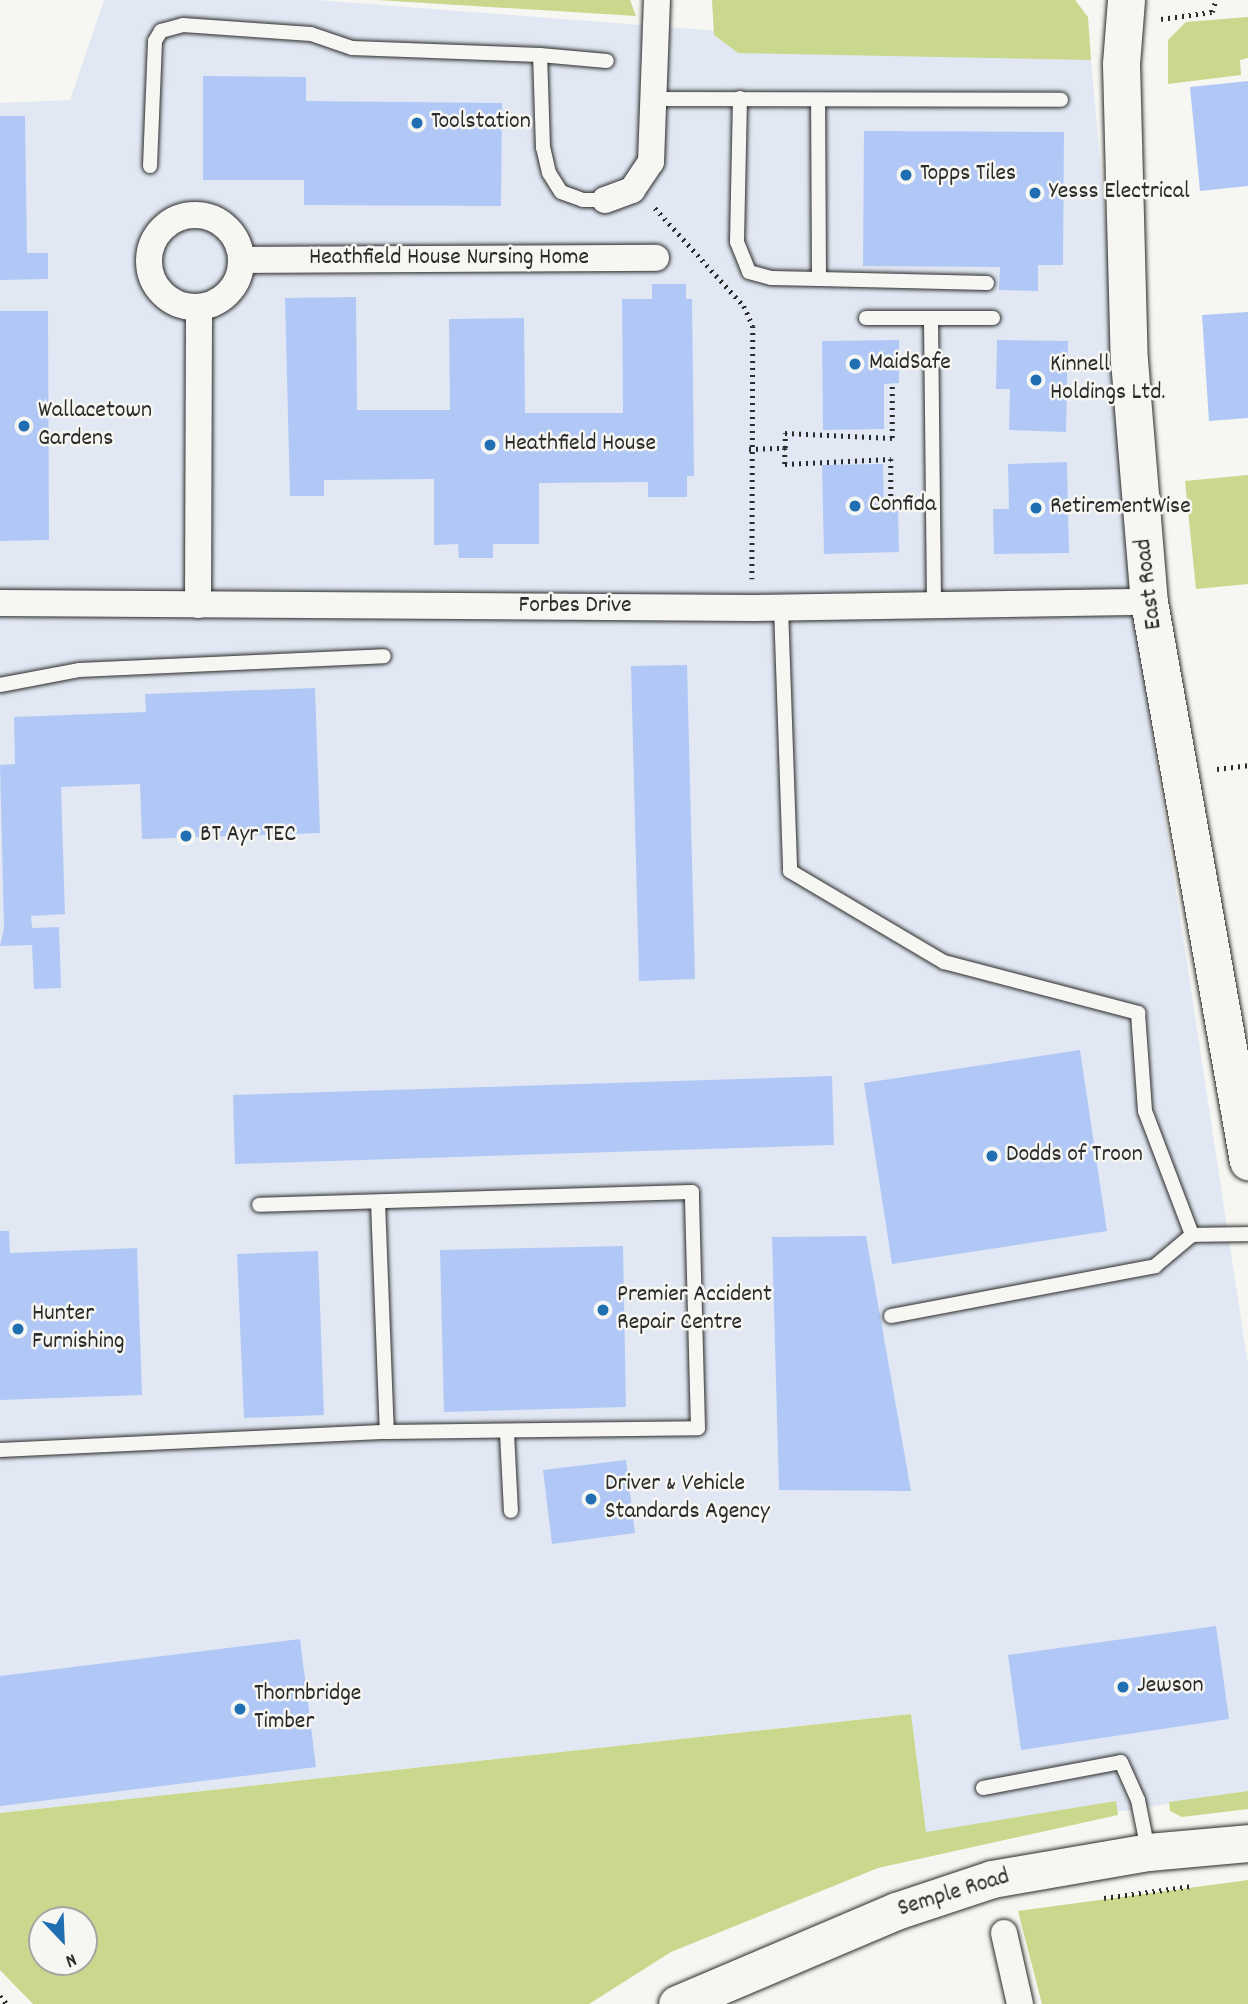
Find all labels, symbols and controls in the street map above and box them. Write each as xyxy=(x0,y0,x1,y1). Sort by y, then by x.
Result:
place label: Toolstation xyxy=(431,109,531,137)
marker: Toolstation xyxy=(409,115,425,131)
place label: Topps Tiles xyxy=(920,161,1016,189)
marker: Topps Tiles xyxy=(898,167,914,183)
place label: Yesss Electrical xyxy=(1049,179,1190,207)
marker: Yesss Electrical xyxy=(1027,185,1043,201)
street label: Heathfield House Nursing Home xyxy=(309,245,589,273)
place label: MaidSafe xyxy=(869,350,951,378)
place label: Kinnell Holdings Ltd. xyxy=(1050,352,1165,408)
marker: MaidSafe xyxy=(847,356,863,372)
marker: Kinnell Holdings Ltd. xyxy=(1028,372,1044,388)
place label: Wallacetown Gardens xyxy=(38,398,152,454)
marker: Wallacetown Gardens xyxy=(16,418,32,434)
place label: Heathfield House xyxy=(504,431,656,459)
marker: Heathfield House xyxy=(482,437,498,453)
place label: Confida xyxy=(869,492,936,520)
place label: RetirementWise xyxy=(1050,494,1191,522)
marker: Confida xyxy=(847,498,863,514)
marker: RetirementWise xyxy=(1028,500,1044,516)
street label: East Road xyxy=(1130,537,1170,631)
street label: Forbes Drive xyxy=(518,593,632,621)
place label: BT Ayr TEC xyxy=(200,822,296,850)
marker: BT Ayr TEC xyxy=(178,828,194,844)
place label: Dodds of Troon xyxy=(1006,1142,1143,1170)
marker: Dodds of Troon xyxy=(984,1148,1000,1164)
place label: Premier Accident Repair Centre xyxy=(617,1282,772,1338)
place label: Hunter Furnishing xyxy=(32,1301,125,1357)
marker: Premier Accident Repair Centre xyxy=(595,1302,611,1318)
marker: Hunter Furnishing xyxy=(10,1321,26,1337)
place label: Driver & Vehicle Standards Agency xyxy=(605,1471,770,1527)
marker: Driver & Vehicle Standards Agency xyxy=(583,1491,599,1507)
place label: Jewson xyxy=(1137,1673,1204,1701)
marker: Jewson xyxy=(1115,1679,1131,1695)
place label: Thornbridge Timber xyxy=(254,1681,361,1737)
marker: Thornbridge Timber xyxy=(232,1701,248,1717)
street label: Semple Road xyxy=(895,1863,1013,1925)
north arrow xyxy=(28,1906,98,1976)
text: N xyxy=(61,1945,80,1973)

